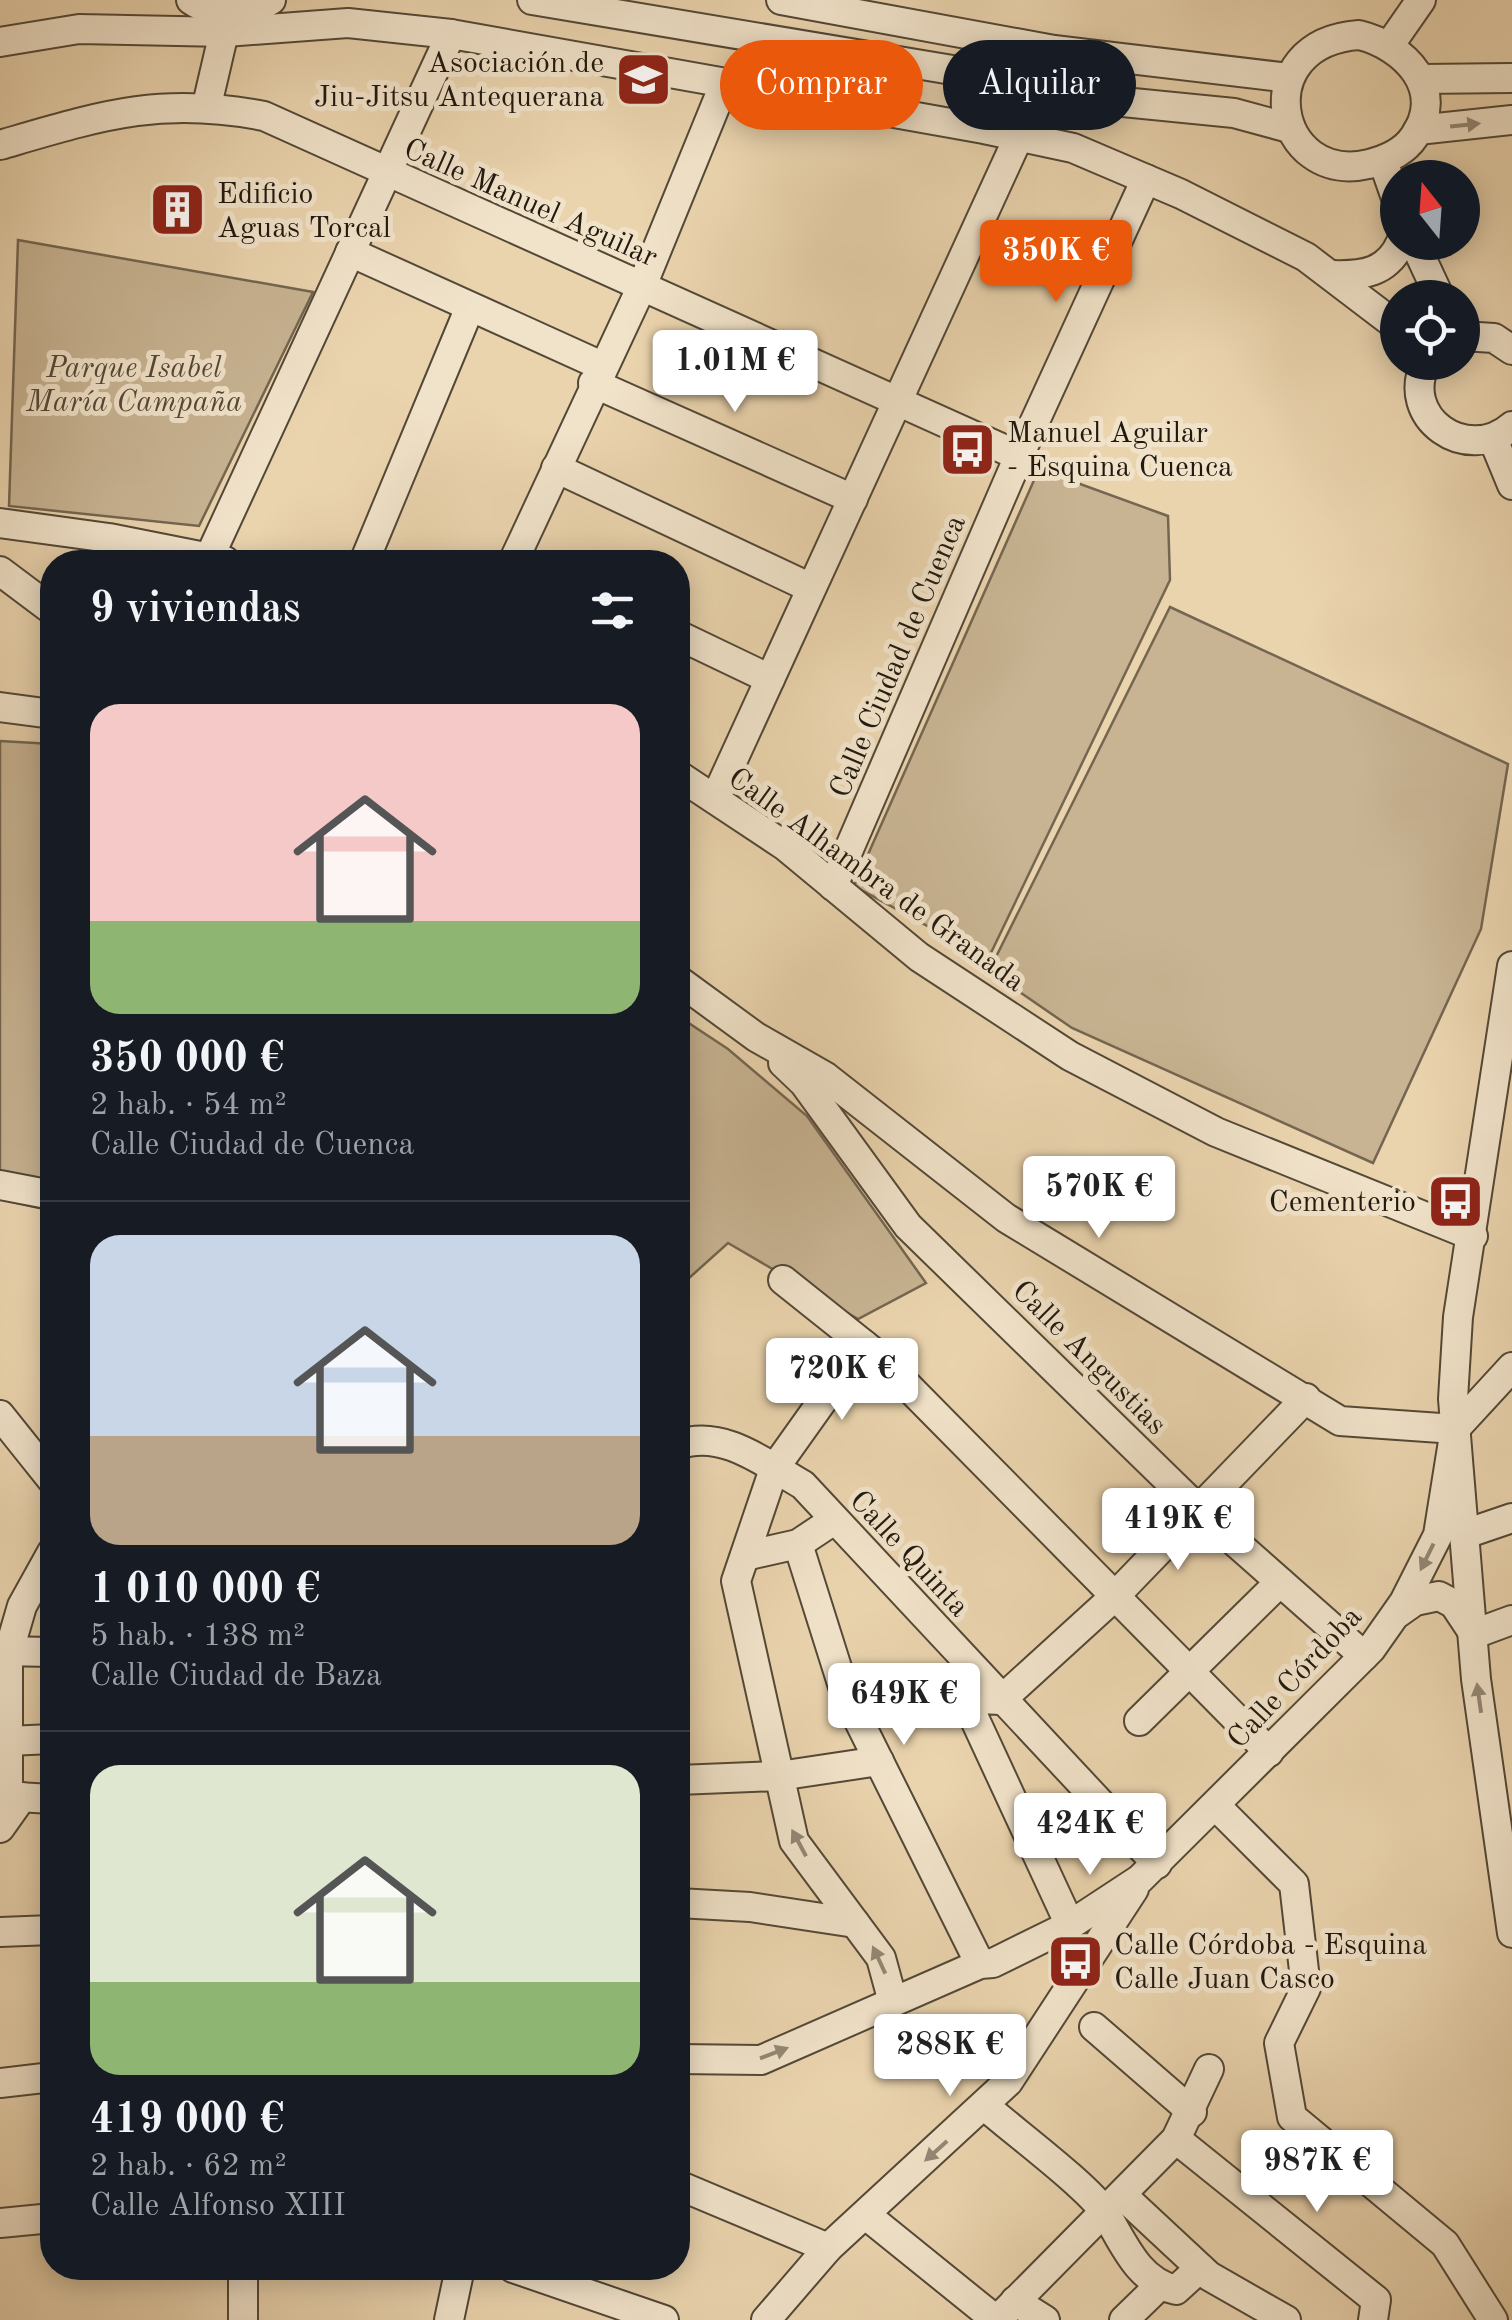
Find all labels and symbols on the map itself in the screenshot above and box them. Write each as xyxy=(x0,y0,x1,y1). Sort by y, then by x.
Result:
place label: Asociación de Jiu-Jitsu Antequerana xyxy=(314,49,604,113)
school or university icon: Asociación de Jiu-Jitsu Antequerana xyxy=(613,49,673,109)
one-way arrow xyxy=(1450,117,1482,133)
street label: Calle Manuel Aguilar xyxy=(399,134,662,273)
north arrow xyxy=(1380,160,1480,260)
building icon: Edificio Aguas Torcal xyxy=(148,180,208,240)
place label: Edificio Aguas Torcal xyxy=(217,180,391,244)
pin: 350K € xyxy=(975,220,1137,305)
pin: 1.01M € xyxy=(643,330,827,415)
park label: Parque Isabel María Campaña xyxy=(25,354,242,418)
bus stop icon: Manuel Aguilar - Esquina Cuenca xyxy=(938,419,998,479)
place label: Manuel Aguilar - Esquina Cuenca xyxy=(1007,419,1233,483)
street label: Calle Ciudad de Cuenca xyxy=(826,511,972,803)
street label: Calle Alhambra de Granada xyxy=(722,763,1030,998)
pin: 570K € xyxy=(1018,1156,1180,1241)
bus stop icon: Cementerio xyxy=(1425,1171,1485,1231)
place label: Cementerio xyxy=(1269,1188,1416,1218)
street label: Calle Angustias xyxy=(1006,1276,1171,1441)
pin: 720K € xyxy=(761,1338,923,1423)
street label: Calle Quinta xyxy=(843,1486,974,1623)
pin: 419K € xyxy=(1097,1488,1259,1573)
one-way arrow xyxy=(1419,1543,1436,1572)
street label: Calle Córdoba xyxy=(1223,1602,1368,1755)
pin: 649K € xyxy=(823,1663,985,1748)
one-way arrow xyxy=(1471,1682,1487,1714)
pin: 424K € xyxy=(1009,1793,1171,1878)
one-way arrow xyxy=(791,1829,808,1858)
bus stop icon: Calle Córdoba - Esquina Calle Juan Casco xyxy=(1045,1931,1105,1991)
place label: Calle Córdoba - Esquina Calle Juan Casco xyxy=(1114,1931,1427,1995)
one-way arrow xyxy=(870,1945,887,1974)
pin: 288K € xyxy=(869,2014,1031,2099)
one-way arrow xyxy=(759,2045,789,2061)
pin: 987K € xyxy=(1236,2130,1398,2215)
one-way arrow xyxy=(924,2139,948,2162)

